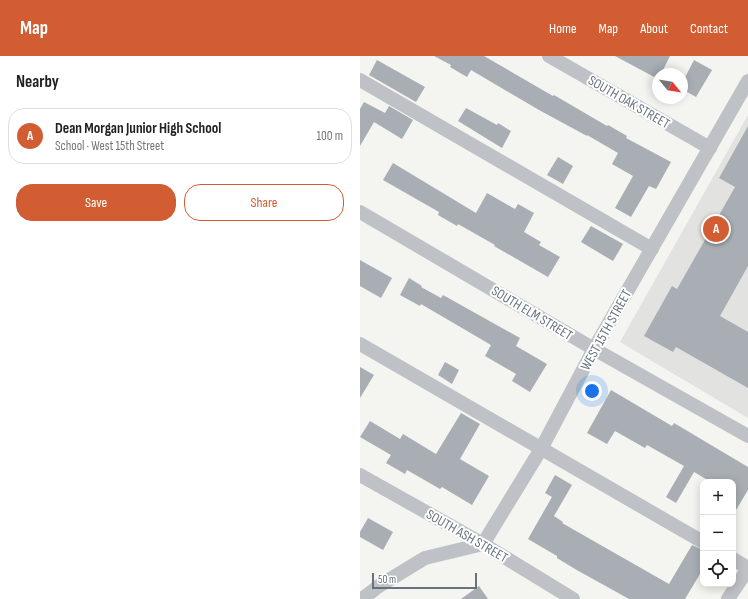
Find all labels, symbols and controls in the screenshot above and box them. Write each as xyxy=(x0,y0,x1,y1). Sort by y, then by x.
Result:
text: Map xyxy=(20,17,48,40)
text: Home xyxy=(549,20,577,37)
text: Map xyxy=(599,20,618,37)
text: About xyxy=(640,20,668,37)
text: Contact xyxy=(690,20,728,37)
north arrow xyxy=(652,68,688,104)
text: Nearby xyxy=(16,72,59,92)
street label: SOUTH OAK STREET xyxy=(585,72,673,132)
text: Dean Morgan Junior High School xyxy=(55,119,221,138)
text: A xyxy=(27,128,33,144)
text: 100 m xyxy=(316,128,343,144)
text: School · West 15th Street xyxy=(55,138,164,154)
button: Save xyxy=(16,184,176,221)
button: Share xyxy=(184,184,344,221)
pin: A xyxy=(703,214,729,244)
street label: SOUTH ELM STREET xyxy=(488,282,576,344)
street label: WEST 15TH STREET xyxy=(577,286,635,373)
your location xyxy=(582,381,602,401)
map controls xyxy=(700,479,736,587)
button: + xyxy=(700,479,736,515)
street label: SOUTH ASH STREET xyxy=(423,506,511,566)
button: − xyxy=(700,515,736,551)
button: locate xyxy=(700,551,736,587)
scale bar xyxy=(372,571,477,590)
text: 50 m xyxy=(378,573,396,586)

